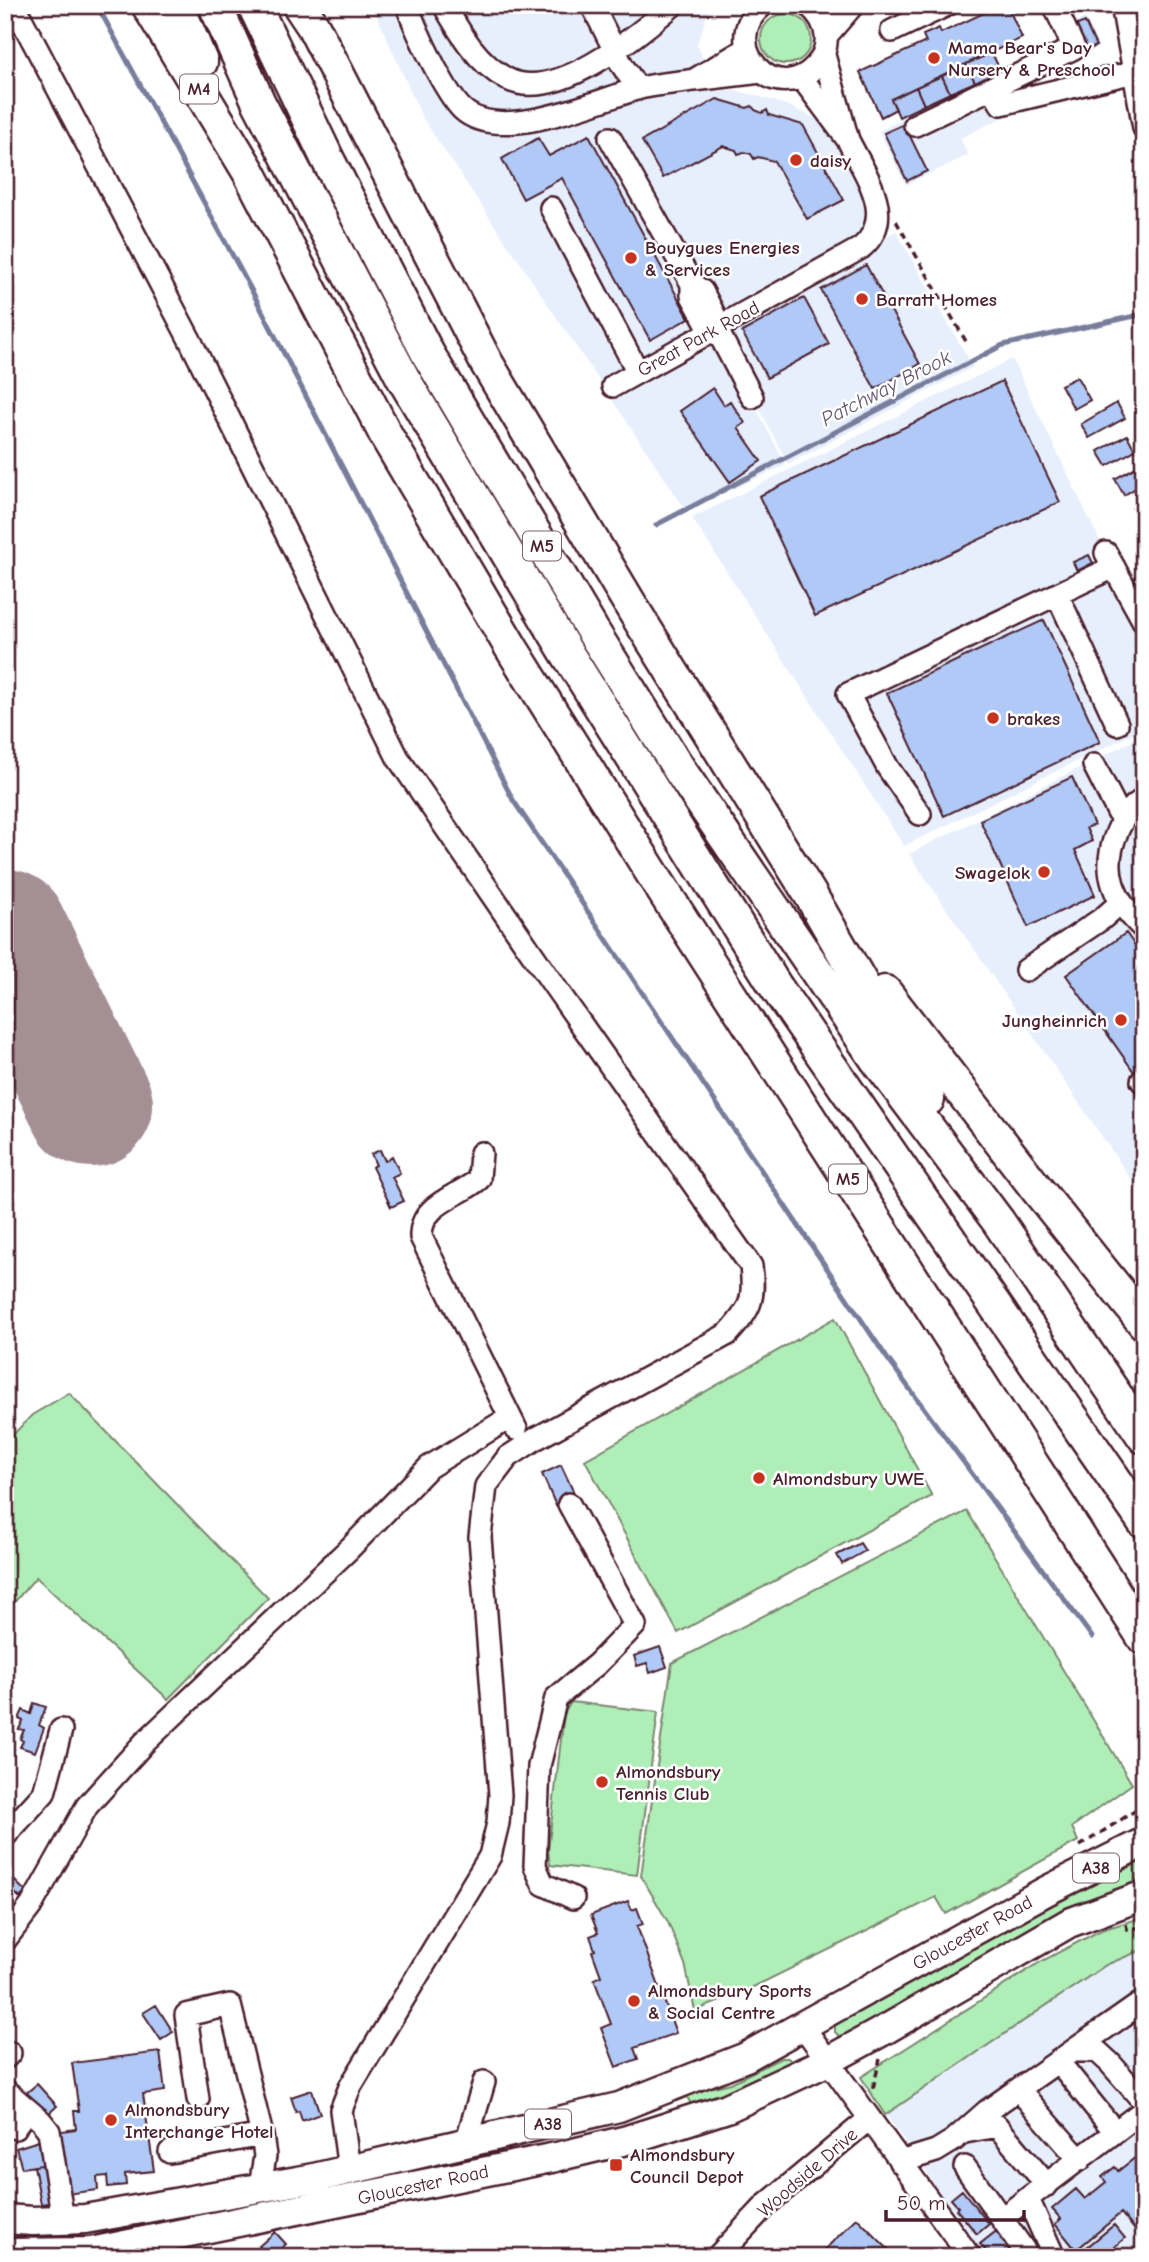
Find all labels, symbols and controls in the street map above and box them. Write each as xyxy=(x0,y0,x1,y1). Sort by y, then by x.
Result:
place label: Mama Bear's Day Nursery & Preschool xyxy=(948,37,1115,81)
marker: Mama Bear's Day Nursery & Preschool xyxy=(926,50,942,66)
road number: M4 xyxy=(180,74,218,104)
place label: daisy xyxy=(810,150,851,172)
marker: daisy xyxy=(788,152,804,168)
place label: Bouygues Energies & Services xyxy=(645,237,800,281)
marker: Bouygues Energies & Services xyxy=(623,250,639,266)
place label: Barratt Homes xyxy=(876,289,997,311)
marker: Barratt Homes xyxy=(854,291,870,307)
street label: Great Park Road xyxy=(634,296,763,381)
water label: Patchway Brook xyxy=(817,345,956,431)
road number: M5 xyxy=(523,532,561,560)
place label: brakes xyxy=(1007,708,1060,730)
marker: brakes xyxy=(985,710,1001,726)
place label: Swagelok xyxy=(955,862,1031,884)
marker: Swagelok xyxy=(1036,864,1052,880)
place label: Jungheinrich xyxy=(1002,1010,1107,1032)
marker: Jungheinrich xyxy=(1113,1012,1129,1028)
road number: M5 xyxy=(829,1164,867,1194)
place label: Almondsbury UWE xyxy=(773,1468,924,1490)
marker: Almondsbury UWE xyxy=(751,1470,767,1486)
place label: Almondsbury Tennis Club xyxy=(616,1761,721,1805)
marker: Almondsbury Tennis Club xyxy=(594,1774,610,1790)
road number: A38 xyxy=(1073,1854,1119,1882)
street label: Gloucester Road xyxy=(909,1891,1036,1975)
place label: Almondsbury Sports & Social Centre xyxy=(648,1980,811,2024)
marker: Almondsbury Sports & Social Centre xyxy=(626,1993,642,2009)
place label: Almondsbury Interchange Hotel xyxy=(125,2099,274,2143)
road number: A38 xyxy=(525,2110,571,2138)
marker: Almondsbury Interchange Hotel xyxy=(103,2112,119,2128)
street label: Woodside Drive xyxy=(753,2123,862,2222)
place label: Almondsbury Council Depot xyxy=(630,2144,744,2188)
marker: Almondsbury Council Depot xyxy=(608,2157,624,2173)
street label: Gloucester Road xyxy=(356,2160,491,2210)
scale bar xyxy=(886,2178,1025,2222)
text: 50 m xyxy=(897,2191,946,2215)

